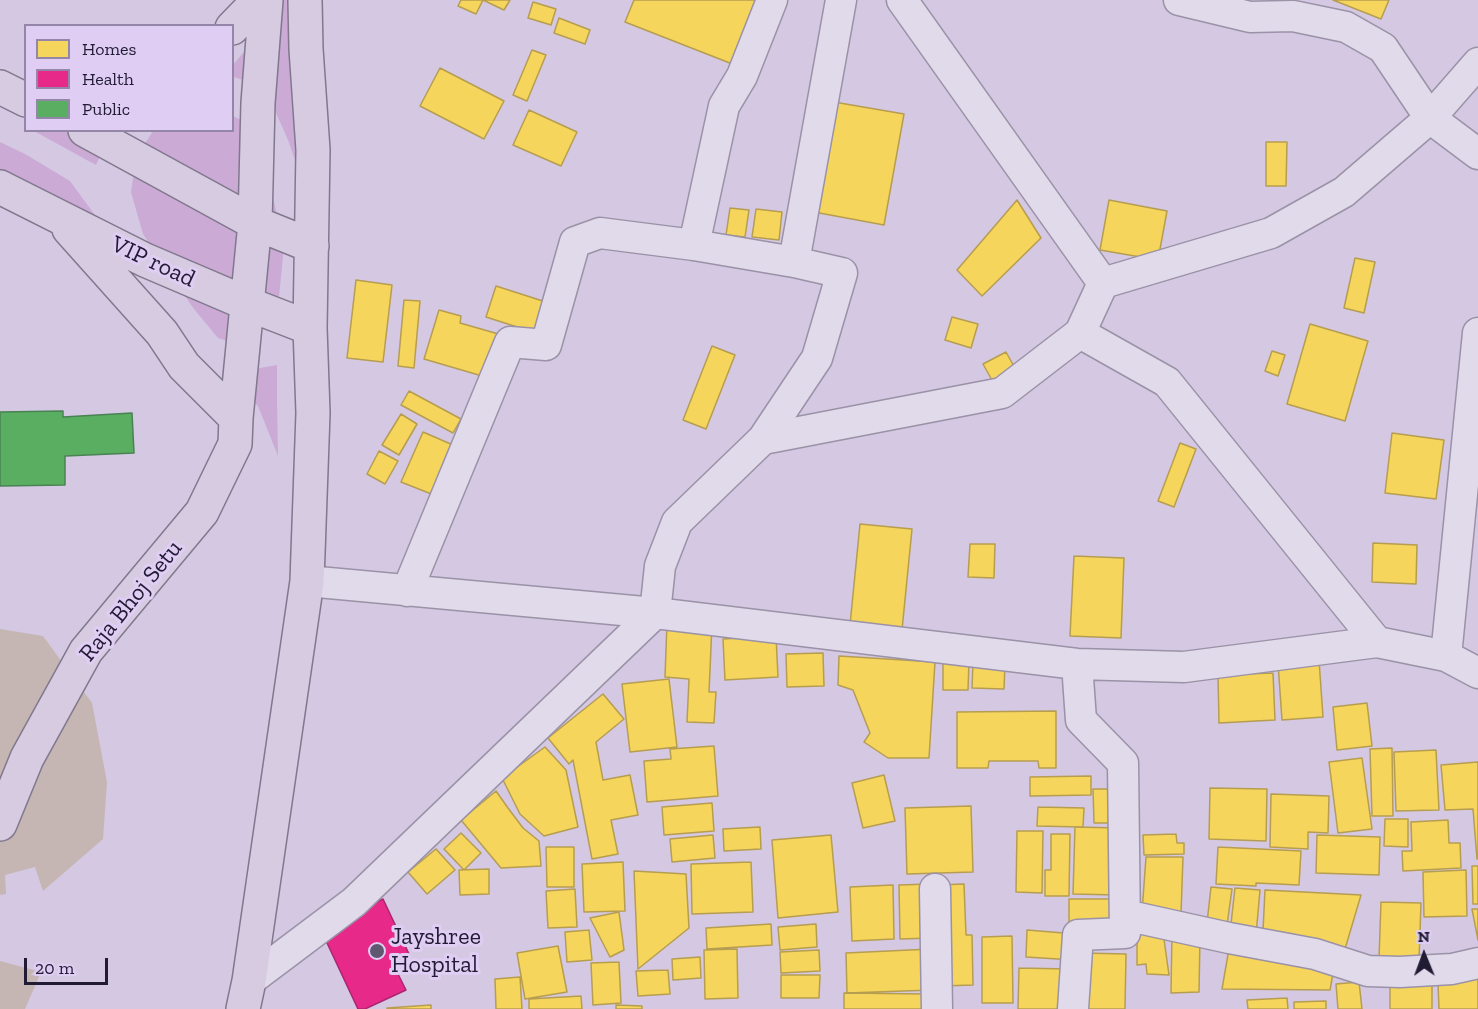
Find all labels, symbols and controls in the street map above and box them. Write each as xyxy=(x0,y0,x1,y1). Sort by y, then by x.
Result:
legend xyxy=(24,24,234,132)
text: Homes xyxy=(82,38,136,60)
text: Health xyxy=(82,68,134,90)
text: Public xyxy=(82,98,130,120)
street label: VIP road xyxy=(106,230,200,294)
street label: Raja Bhoj Setu xyxy=(73,535,189,667)
place label: Jayshree Hospital xyxy=(391,923,481,979)
north arrow xyxy=(1394,925,1454,985)
text: N xyxy=(1417,927,1430,946)
marker: Jayshree Hospital xyxy=(368,942,386,960)
scale bar xyxy=(27,946,111,984)
text: 20 m xyxy=(35,957,74,979)

